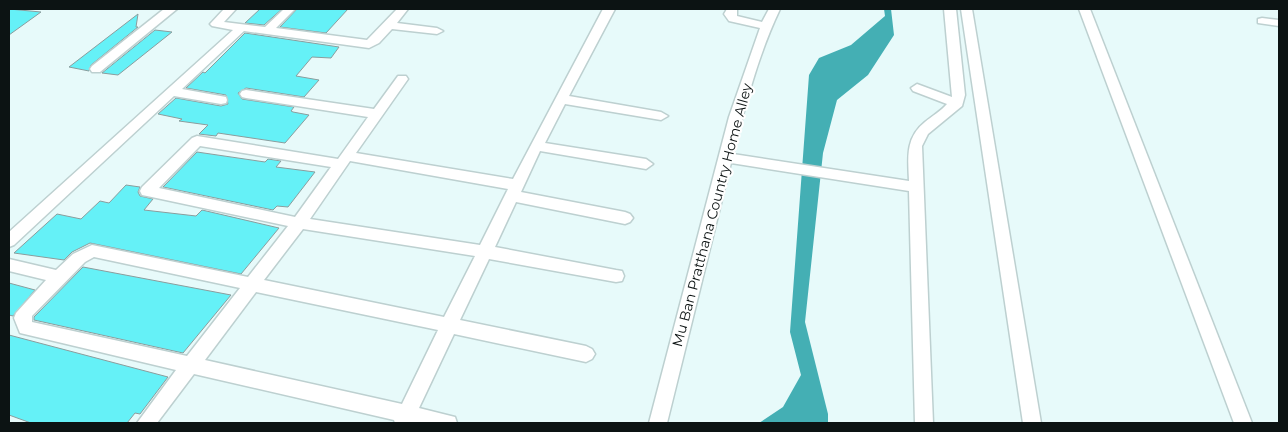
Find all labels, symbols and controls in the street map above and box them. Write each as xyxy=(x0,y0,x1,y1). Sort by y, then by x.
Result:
street label: Mu Ban Pratthana Country Home Alley xyxy=(668,81,756,349)

